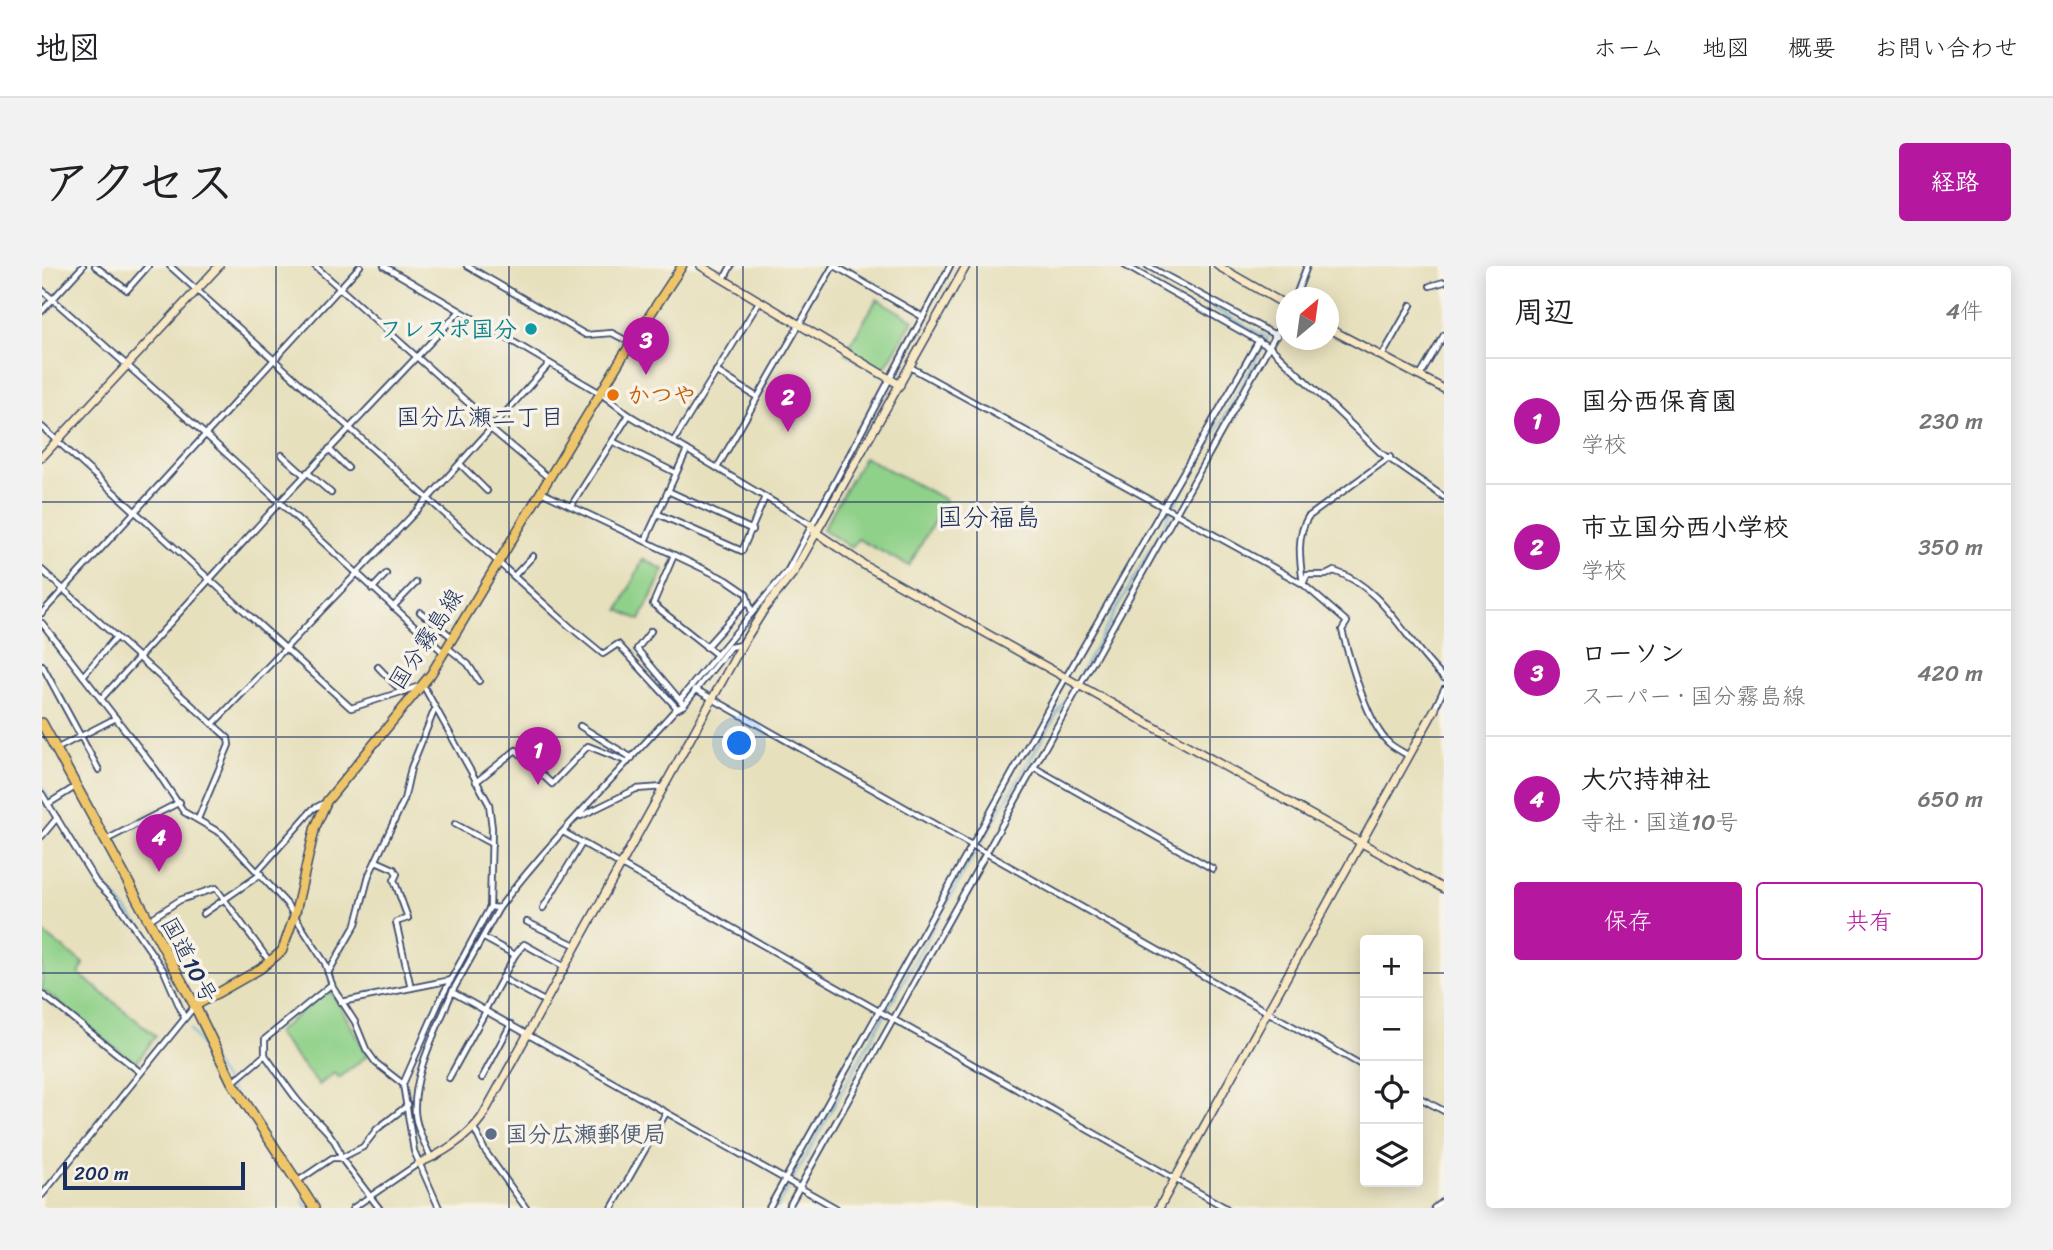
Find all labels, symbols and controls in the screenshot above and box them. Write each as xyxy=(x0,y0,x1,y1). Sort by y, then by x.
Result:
text: 地図 xyxy=(35,19,101,77)
text: ホーム xyxy=(1593,27,1664,69)
text: 地図 xyxy=(1702,27,1750,69)
text: 概要 xyxy=(1788,27,1836,69)
text: お問い合わせ xyxy=(1874,27,2018,69)
text: アクセス xyxy=(42,139,235,226)
button: 経路 xyxy=(1899,143,2011,221)
text: 周辺 xyxy=(1514,285,1574,339)
north arrow xyxy=(1276,287,1339,350)
text: 4件 xyxy=(1946,291,1983,332)
place label: フレスポ国分 xyxy=(379,309,517,350)
pin: 3 xyxy=(623,317,669,375)
marker: フレスポ国分 xyxy=(523,321,539,337)
pin: 2 xyxy=(765,374,811,432)
place label: かつや xyxy=(627,375,696,416)
text: 国分西保育園 xyxy=(1581,378,1737,424)
marker: かつや xyxy=(605,387,621,403)
district label: 国分広瀬二丁目 xyxy=(396,396,564,438)
text: 1 xyxy=(1532,401,1542,442)
text: 230 m xyxy=(1919,401,1983,442)
text: 学校 xyxy=(1581,424,1627,465)
district label: 国分福島 xyxy=(937,494,1041,540)
text: 市立国分西小学校 xyxy=(1581,504,1789,550)
text: 2 xyxy=(1530,527,1544,568)
text: 350 m xyxy=(1918,527,1983,568)
text: 学校 xyxy=(1581,550,1627,591)
street label: 国分霧島線 xyxy=(377,580,475,698)
text: ローソン xyxy=(1581,630,1685,676)
text: 3 xyxy=(1531,653,1543,694)
text: 420 m xyxy=(1917,653,1983,694)
text: スーパー · 国分霧島線 xyxy=(1581,676,1805,717)
your location xyxy=(722,726,756,760)
pin: 1 xyxy=(515,727,561,785)
text: 大穴持神社 xyxy=(1581,756,1711,802)
text: 4 xyxy=(1530,779,1544,820)
text: 650 m xyxy=(1918,779,1983,820)
text: 寺社 · 国道10号 xyxy=(1581,802,1739,843)
pin: 4 xyxy=(136,814,182,872)
button: 保存 xyxy=(1514,882,1742,960)
button: 共有 xyxy=(1756,882,1983,960)
street label: 国道10号 xyxy=(149,909,229,1011)
map controls xyxy=(1360,935,1423,1187)
button: + xyxy=(1360,935,1423,998)
button: − xyxy=(1360,998,1423,1061)
button: locate xyxy=(1360,1061,1423,1124)
place label: 国分広瀬郵便局 xyxy=(505,1114,666,1155)
button: layers xyxy=(1360,1124,1423,1187)
marker: 国分広瀬郵便局 xyxy=(483,1126,499,1142)
text: 200 m xyxy=(74,1157,129,1190)
scale bar xyxy=(63,1159,245,1191)

